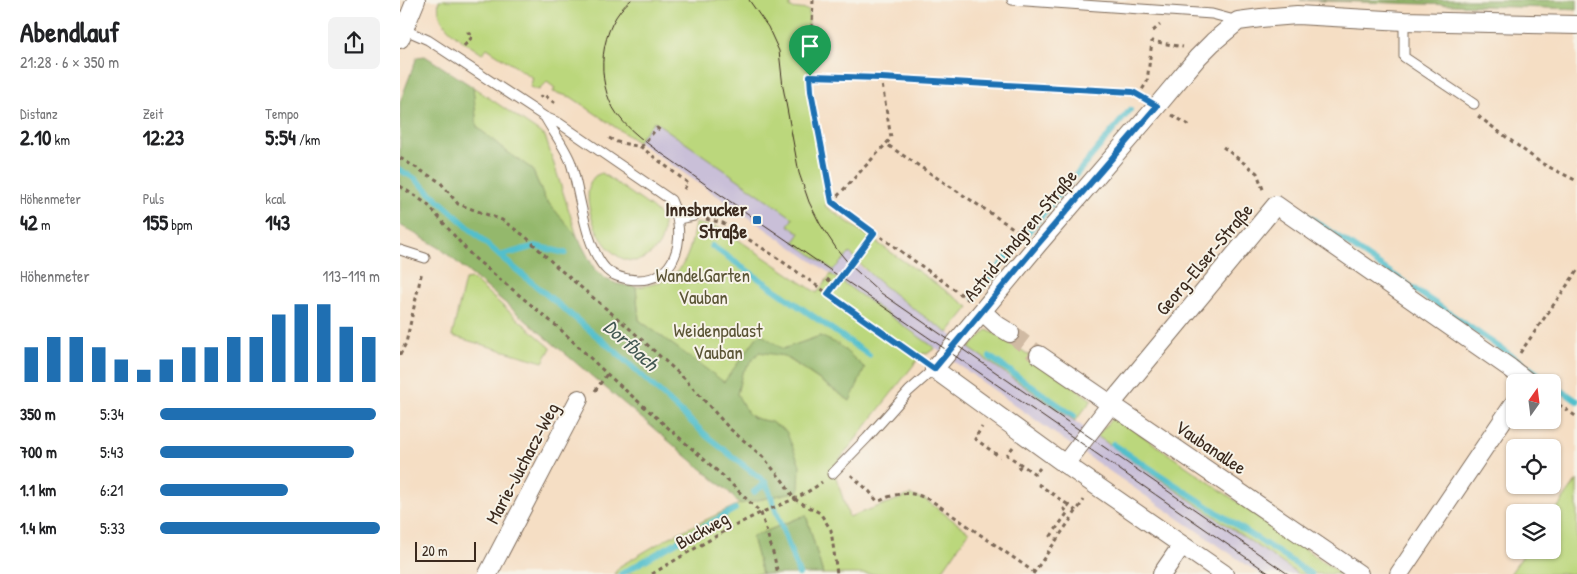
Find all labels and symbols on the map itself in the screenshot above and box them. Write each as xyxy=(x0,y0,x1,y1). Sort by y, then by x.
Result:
pin xyxy=(789,25,831,76)
street label: Astrid-Lindgren-Straße xyxy=(957,163,1083,306)
place label: Innsbrucker Straße xyxy=(665,196,748,245)
street label: Georg-Elser-Straße xyxy=(1149,197,1259,321)
marker: Innsbrucker Straße xyxy=(751,214,763,226)
park label: WandelGarten Vauban xyxy=(656,262,750,310)
water label: Dorfbach xyxy=(598,313,666,377)
park label: Weidenpalast Vauban xyxy=(673,317,763,365)
north arrow xyxy=(1506,374,1561,429)
street label: Marie-Juchacz-Weg xyxy=(479,398,565,528)
street label: Vaubanallee xyxy=(1170,414,1252,480)
street label: Buckweg xyxy=(671,505,733,555)
scale bar xyxy=(415,539,476,562)

